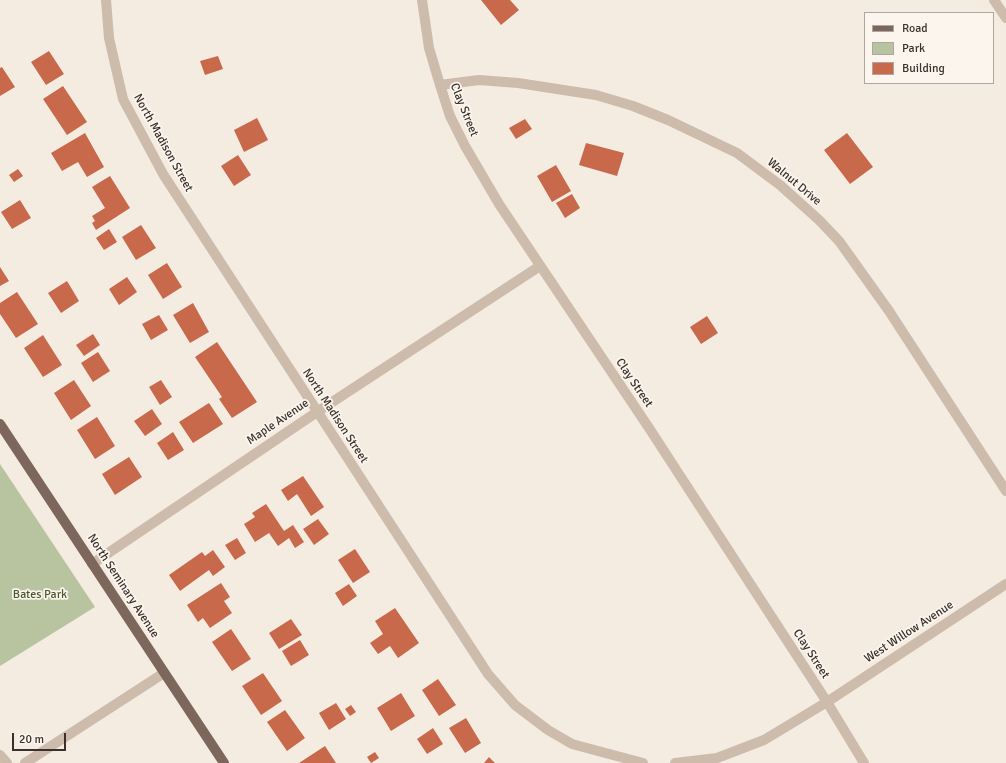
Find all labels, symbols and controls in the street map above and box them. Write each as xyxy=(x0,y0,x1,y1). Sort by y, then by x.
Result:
legend xyxy=(864,12,994,84)
text: Road xyxy=(902,21,928,36)
text: Park xyxy=(902,41,925,56)
text: Building xyxy=(902,61,945,76)
street label: Clay Street xyxy=(447,81,481,139)
street label: North Madison Street xyxy=(130,92,196,194)
street label: Walnut Drive xyxy=(764,155,824,209)
street label: Clay Street xyxy=(612,356,656,410)
street label: North Madison Street xyxy=(299,366,371,466)
street label: Maple Avenue xyxy=(244,396,312,448)
street label: North Seminary Avenue xyxy=(84,531,162,641)
park label: Bates Park xyxy=(13,588,67,602)
street label: West Willow Avenue xyxy=(862,598,956,666)
street label: Clay Street xyxy=(790,626,832,682)
scale bar xyxy=(14,725,68,751)
text: 20 m xyxy=(19,732,44,747)

